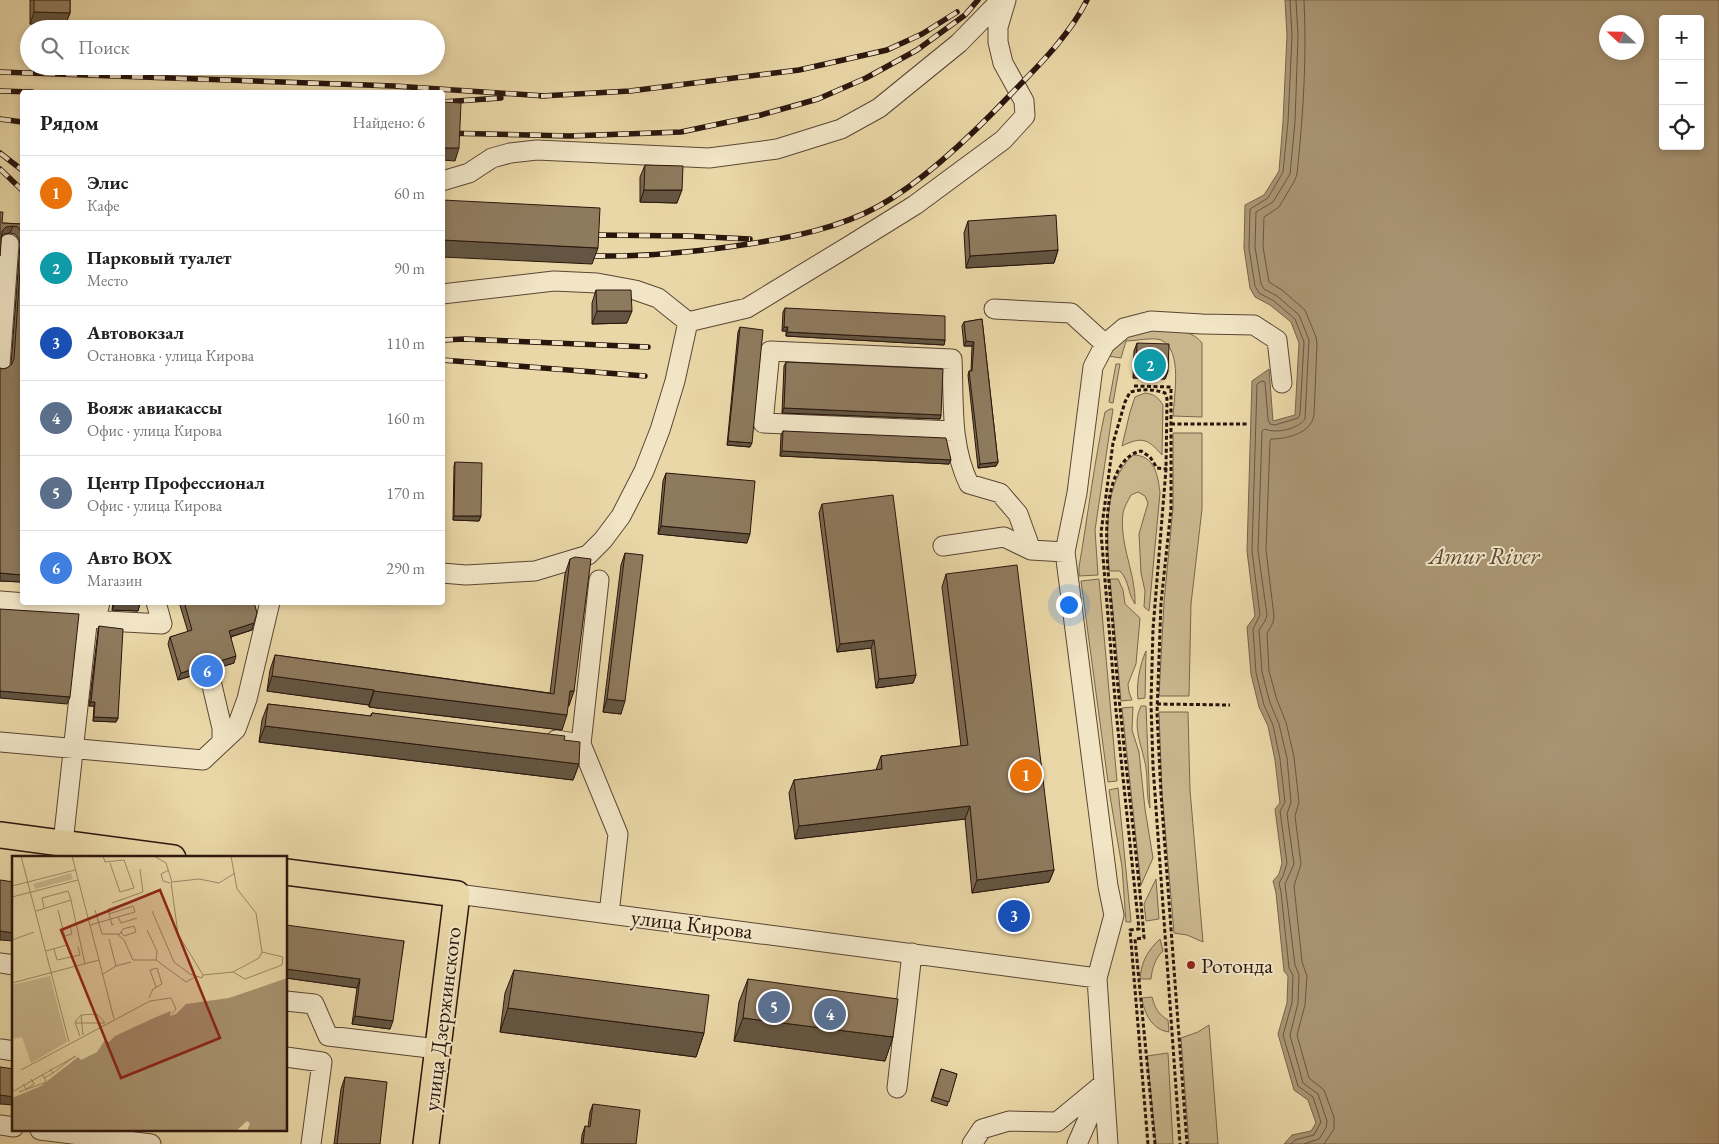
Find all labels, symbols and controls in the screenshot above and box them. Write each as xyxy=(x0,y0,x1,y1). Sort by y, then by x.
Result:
north arrow xyxy=(1599,15,1644,60)
map controls xyxy=(1659,15,1704,150)
button: + xyxy=(1659,15,1704,60)
search box xyxy=(20,20,445,75)
icon: search xyxy=(38,34,66,62)
text: Поиск xyxy=(78,35,130,60)
button: − xyxy=(1659,60,1704,105)
button: locate xyxy=(1659,105,1704,150)
text: Рядом xyxy=(40,109,99,136)
text: Найдено: 6 xyxy=(353,112,425,133)
text: Элис xyxy=(87,170,129,195)
text: 1 xyxy=(52,183,60,204)
text: 60 m xyxy=(394,183,425,204)
text: Кафе xyxy=(87,195,120,216)
text: Парковый туалет xyxy=(87,245,232,270)
text: 2 xyxy=(52,258,60,279)
text: 90 m xyxy=(394,258,425,279)
text: Место xyxy=(87,270,128,291)
text: Автовокзал xyxy=(87,320,184,345)
text: 3 xyxy=(52,333,60,354)
text: 110 m xyxy=(386,333,425,354)
text: Остановка · улица Кирова xyxy=(87,345,254,366)
pin: 2 xyxy=(1134,346,1166,384)
text: Вояж авиакассы xyxy=(87,395,223,420)
text: 4 xyxy=(52,408,60,429)
text: 160 m xyxy=(386,408,425,429)
text: Офис · улица Кирова xyxy=(87,420,222,441)
text: Центр Профессионал xyxy=(87,470,265,495)
text: 5 xyxy=(52,483,60,504)
text: 170 m xyxy=(386,483,425,504)
text: Офис · улица Кирова xyxy=(87,495,222,516)
water label: Amur River xyxy=(1427,540,1541,571)
text: Авто BOX xyxy=(87,545,172,570)
text: 6 xyxy=(52,558,60,579)
text: 290 m xyxy=(386,558,425,579)
text: Магазин xyxy=(87,570,142,591)
your location xyxy=(1056,592,1082,618)
pin: 6 xyxy=(191,652,223,690)
pin: 1 xyxy=(1010,756,1042,794)
inset map xyxy=(12,856,288,1132)
pin: 3 xyxy=(998,897,1030,935)
street label: улица Кирова xyxy=(630,902,755,946)
street label: улица Дзержинского xyxy=(416,925,468,1113)
place label: Ротонда xyxy=(1201,951,1273,980)
marker: Ротонда xyxy=(1185,959,1197,971)
pin: 5 xyxy=(758,988,790,1026)
pin: 4 xyxy=(814,995,846,1033)

